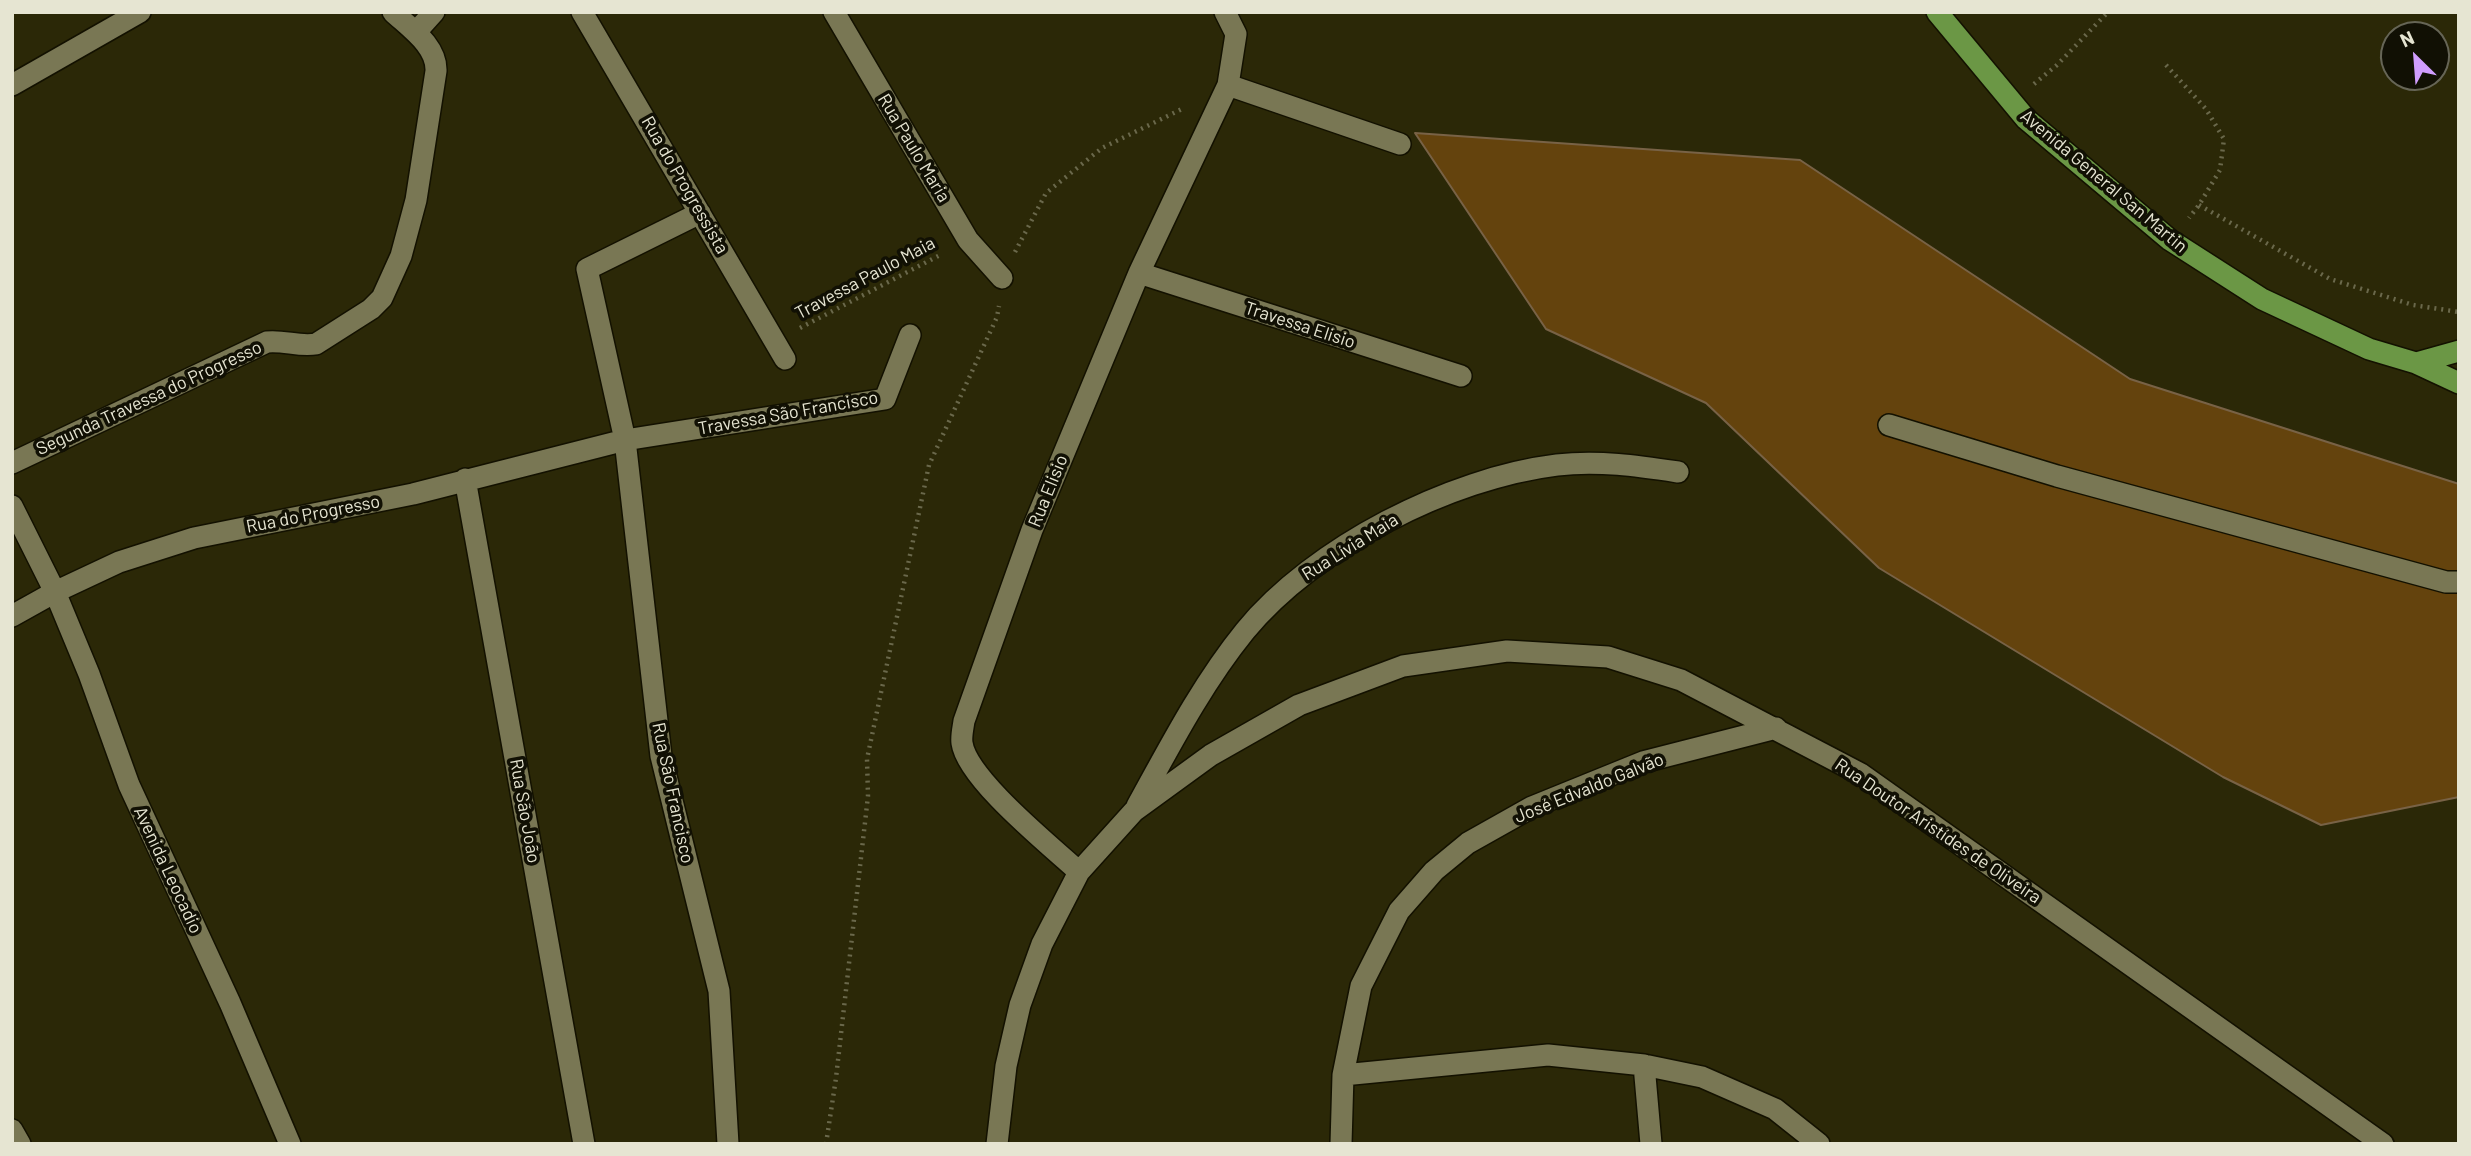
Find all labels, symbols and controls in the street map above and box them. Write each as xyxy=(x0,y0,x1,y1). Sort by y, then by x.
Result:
north arrow xyxy=(2380,21,2450,91)
text: N xyxy=(2396,25,2417,51)
street label: Rua Paulo Maria xyxy=(873,90,955,206)
street label: Avenida General San Martin xyxy=(2016,105,2192,257)
street label: Rua do Progressista xyxy=(637,112,733,258)
street label: Travessa Paulo Maia xyxy=(791,232,939,324)
street label: Travessa Elisio xyxy=(1242,297,1358,353)
street label: Segunda Travessa do Progresso xyxy=(33,336,265,460)
street label: Travessa São Francisco xyxy=(696,387,880,439)
street label: Rua Elisio xyxy=(1024,452,1072,530)
street label: Rua do Progresso xyxy=(244,490,382,538)
street label: Rua Lívia Maia xyxy=(1298,509,1402,585)
street label: Rua São Francisco xyxy=(648,721,698,865)
street label: José Edvaldo Galvão xyxy=(1511,748,1667,828)
street label: Rua Doutor Aristídes de Oliveira xyxy=(1831,754,2045,908)
street label: Rua São João xyxy=(505,757,545,865)
street label: Avenida Leocadio xyxy=(129,803,207,937)

